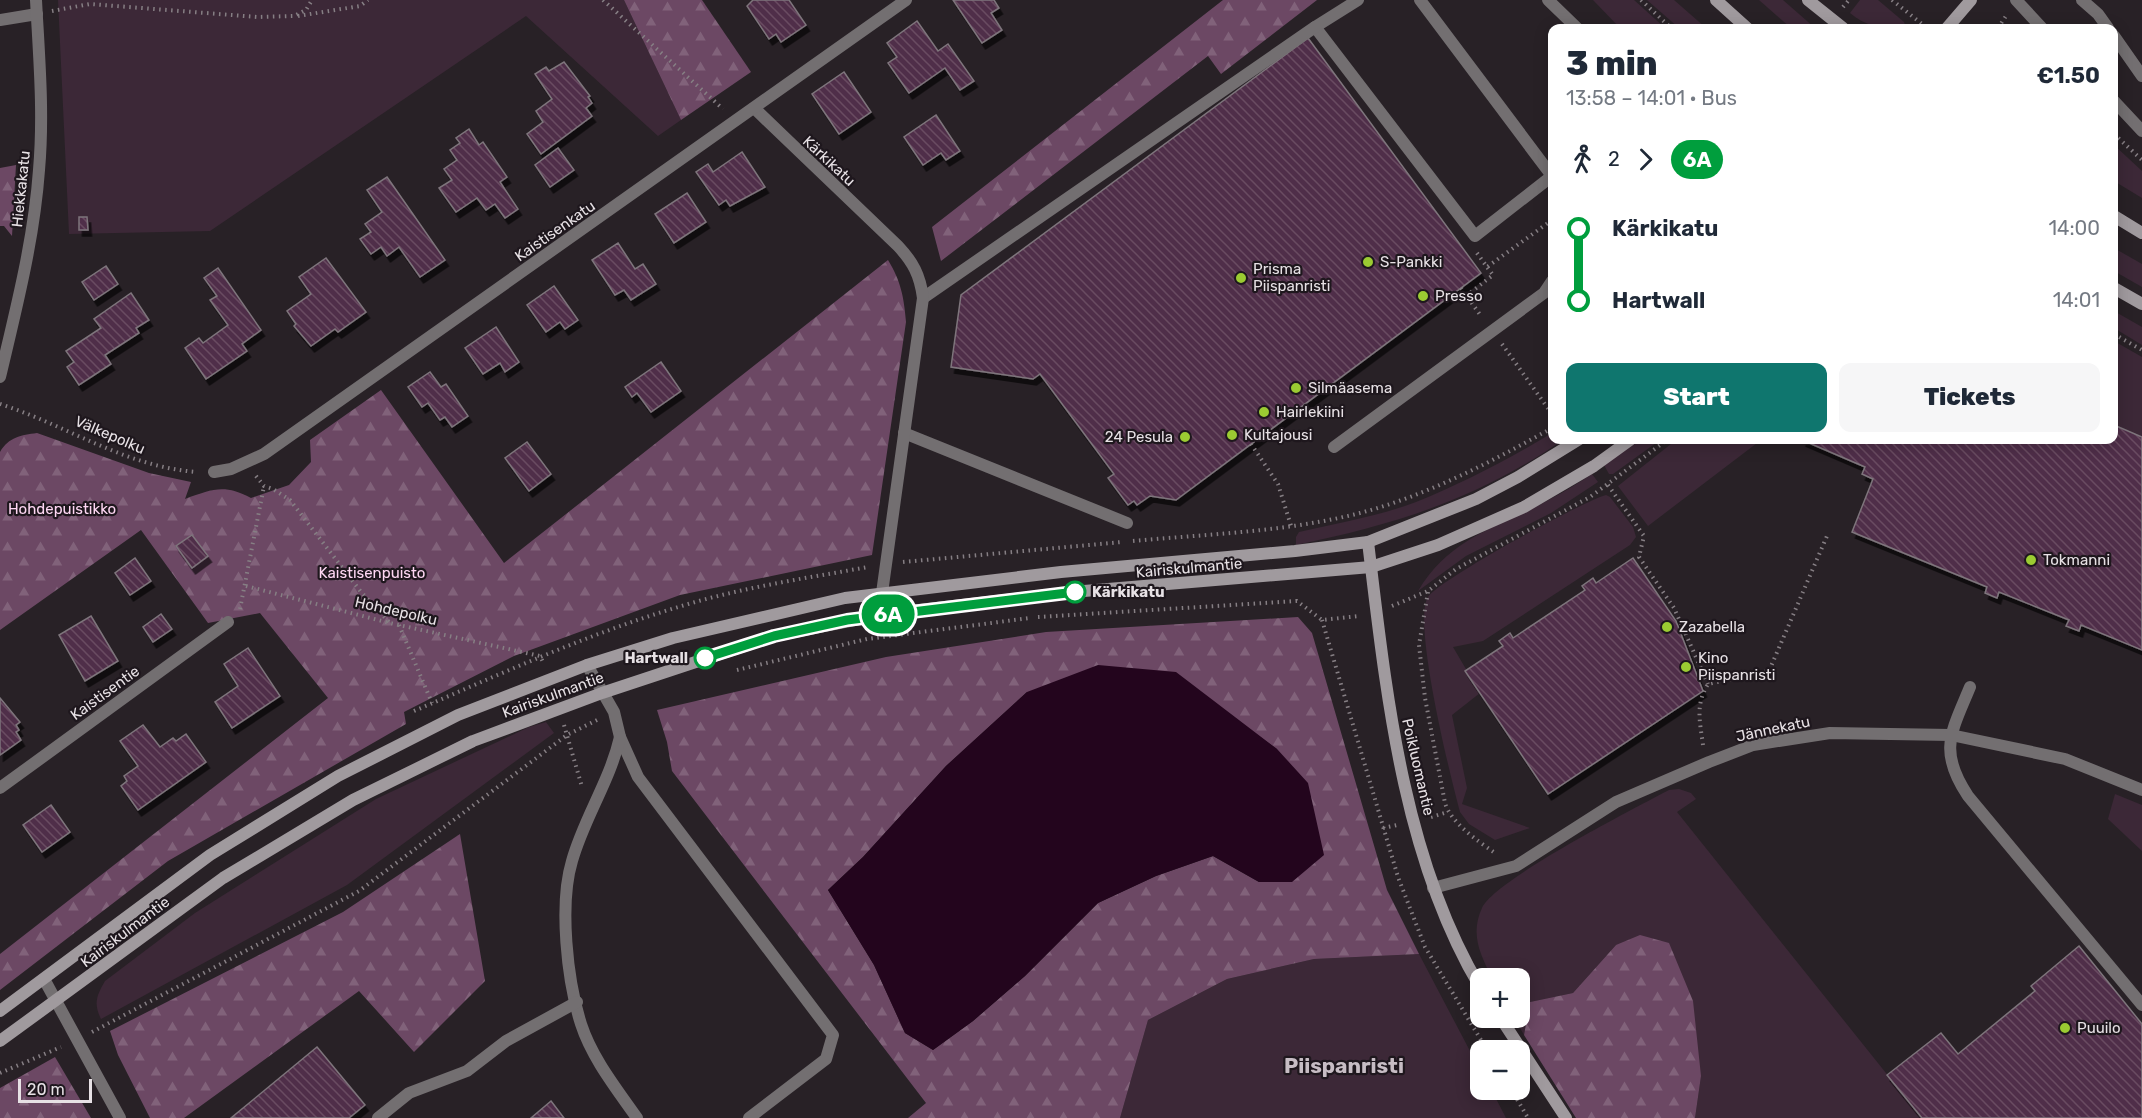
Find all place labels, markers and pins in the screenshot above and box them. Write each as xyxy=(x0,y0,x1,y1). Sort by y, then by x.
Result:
place label: S-Pankki xyxy=(1380,253,1442,271)
marker: S-Pankki xyxy=(1361,255,1375,269)
place label: Prisma Piispanristi xyxy=(1253,260,1330,295)
marker: Prisma Piispanristi xyxy=(1234,271,1248,285)
place label: Presso xyxy=(1435,287,1483,305)
marker: Presso xyxy=(1416,289,1430,303)
place label: Silmäasema xyxy=(1308,379,1392,397)
marker: Silmäasema xyxy=(1289,381,1303,395)
place label: Hairlekiini xyxy=(1276,403,1344,421)
marker: Hairlekiini xyxy=(1257,405,1271,419)
place label: Kultajousi xyxy=(1244,426,1312,444)
place label: 24 Pesula xyxy=(1105,428,1173,446)
marker: Kultajousi xyxy=(1225,428,1239,442)
marker: 24 Pesula xyxy=(1178,430,1192,444)
place label: Tokmanni xyxy=(2043,551,2110,569)
marker: Tokmanni xyxy=(2024,553,2038,567)
marker: Kärkikatu xyxy=(1064,581,1086,603)
place label: Kärkikatu xyxy=(1092,583,1165,601)
place label: Zazabella xyxy=(1679,618,1745,636)
marker: Zazabella xyxy=(1660,620,1674,634)
marker: Hartwall xyxy=(694,647,716,669)
place label: Hartwall xyxy=(624,649,688,667)
place label: Kino Piispanristi xyxy=(1698,649,1775,684)
marker: Kino Piispanristi xyxy=(1679,660,1693,674)
place label: Puuilo xyxy=(2077,1019,2121,1037)
marker: Puuilo xyxy=(2058,1021,2072,1035)

